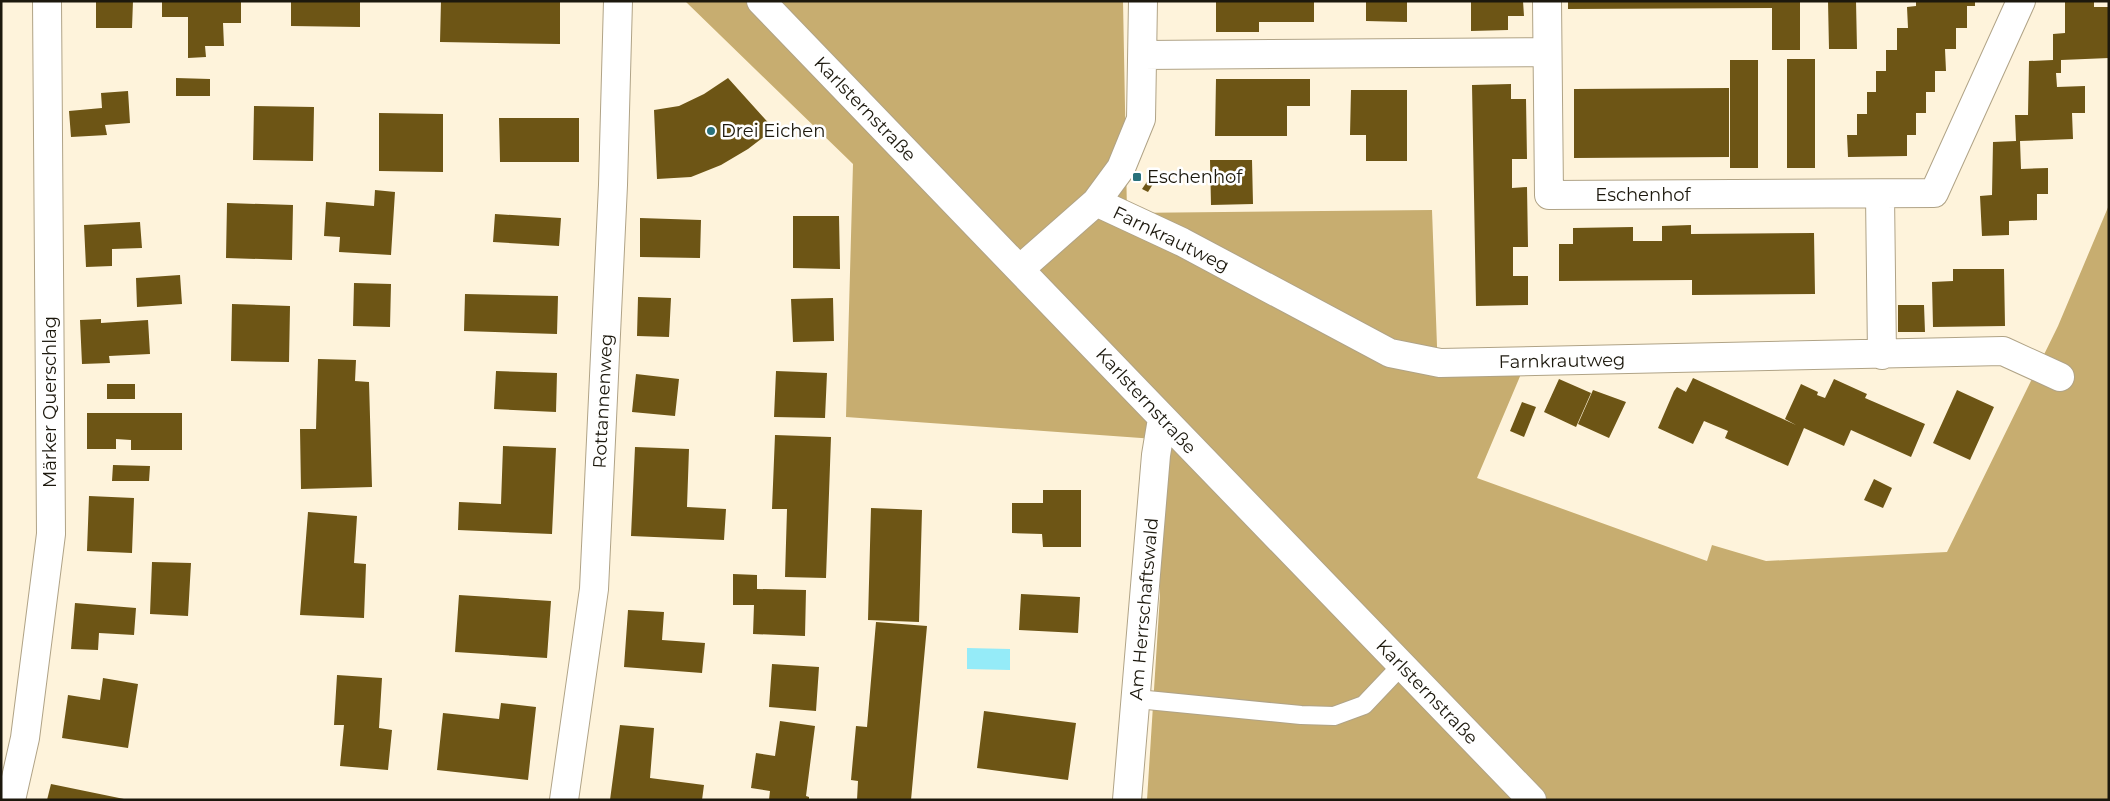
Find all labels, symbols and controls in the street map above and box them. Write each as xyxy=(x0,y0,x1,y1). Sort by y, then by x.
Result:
street label: Karlsternstraße xyxy=(809,52,921,166)
place label: Drei Eichen xyxy=(721,120,825,142)
marker: Drei Eichen xyxy=(705,125,717,137)
place label: Eschenhof xyxy=(1147,166,1243,188)
marker: Eschenhof xyxy=(1131,171,1143,183)
street label: Eschenhof xyxy=(1595,184,1692,206)
street label: Farnkrautweg xyxy=(1109,201,1233,277)
street label: Märker Querschlag xyxy=(39,316,61,488)
street label: Rottannenweg xyxy=(588,333,618,469)
street label: Karlsternstraße xyxy=(1091,343,1201,459)
street label: Farnkrautweg xyxy=(1499,349,1625,373)
street label: Am Herrschaftswald xyxy=(1125,517,1163,701)
street label: Karlsternstraße xyxy=(1371,635,1483,749)

